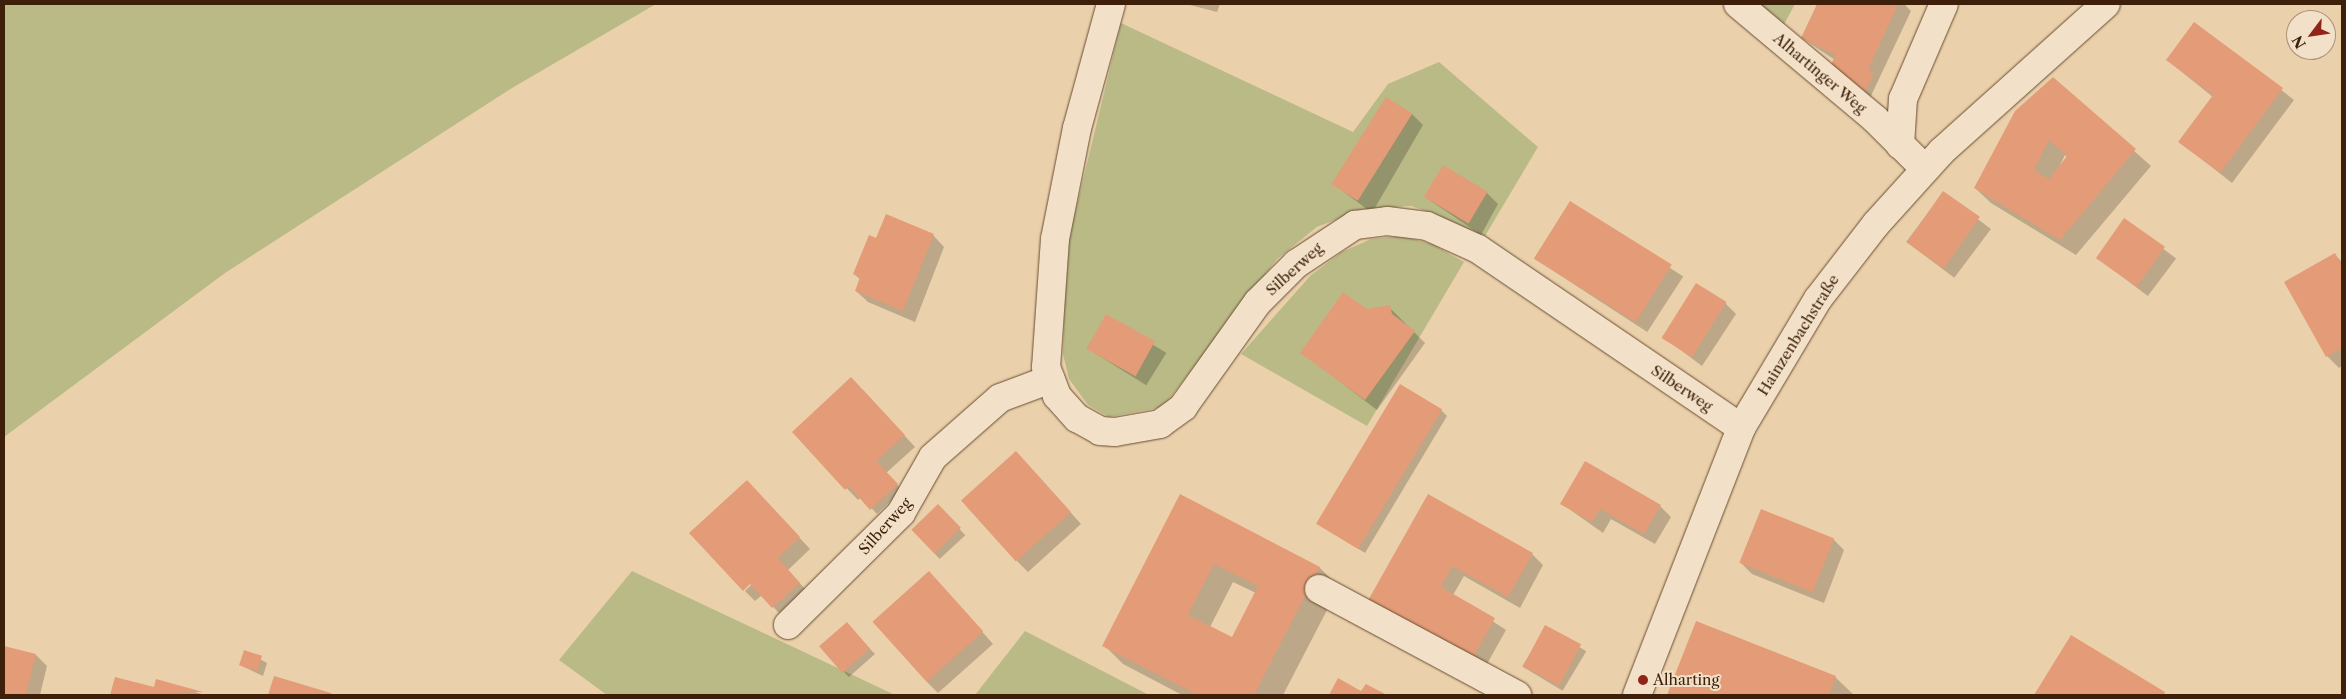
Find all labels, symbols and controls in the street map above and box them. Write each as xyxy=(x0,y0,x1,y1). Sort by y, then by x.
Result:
north arrow xyxy=(2286,10,2336,60)
street label: Alhartinger Weg xyxy=(1770,29,1870,117)
text: N xyxy=(2288,32,2310,52)
street label: Silberweg xyxy=(1262,239,1326,299)
street label: Hainzenbachstraße xyxy=(1754,271,1842,399)
street label: Silberweg xyxy=(1648,361,1716,415)
street label: Silberweg xyxy=(855,494,915,558)
place label: Alharting xyxy=(1653,671,1719,689)
marker: Alharting xyxy=(1637,674,1649,686)

